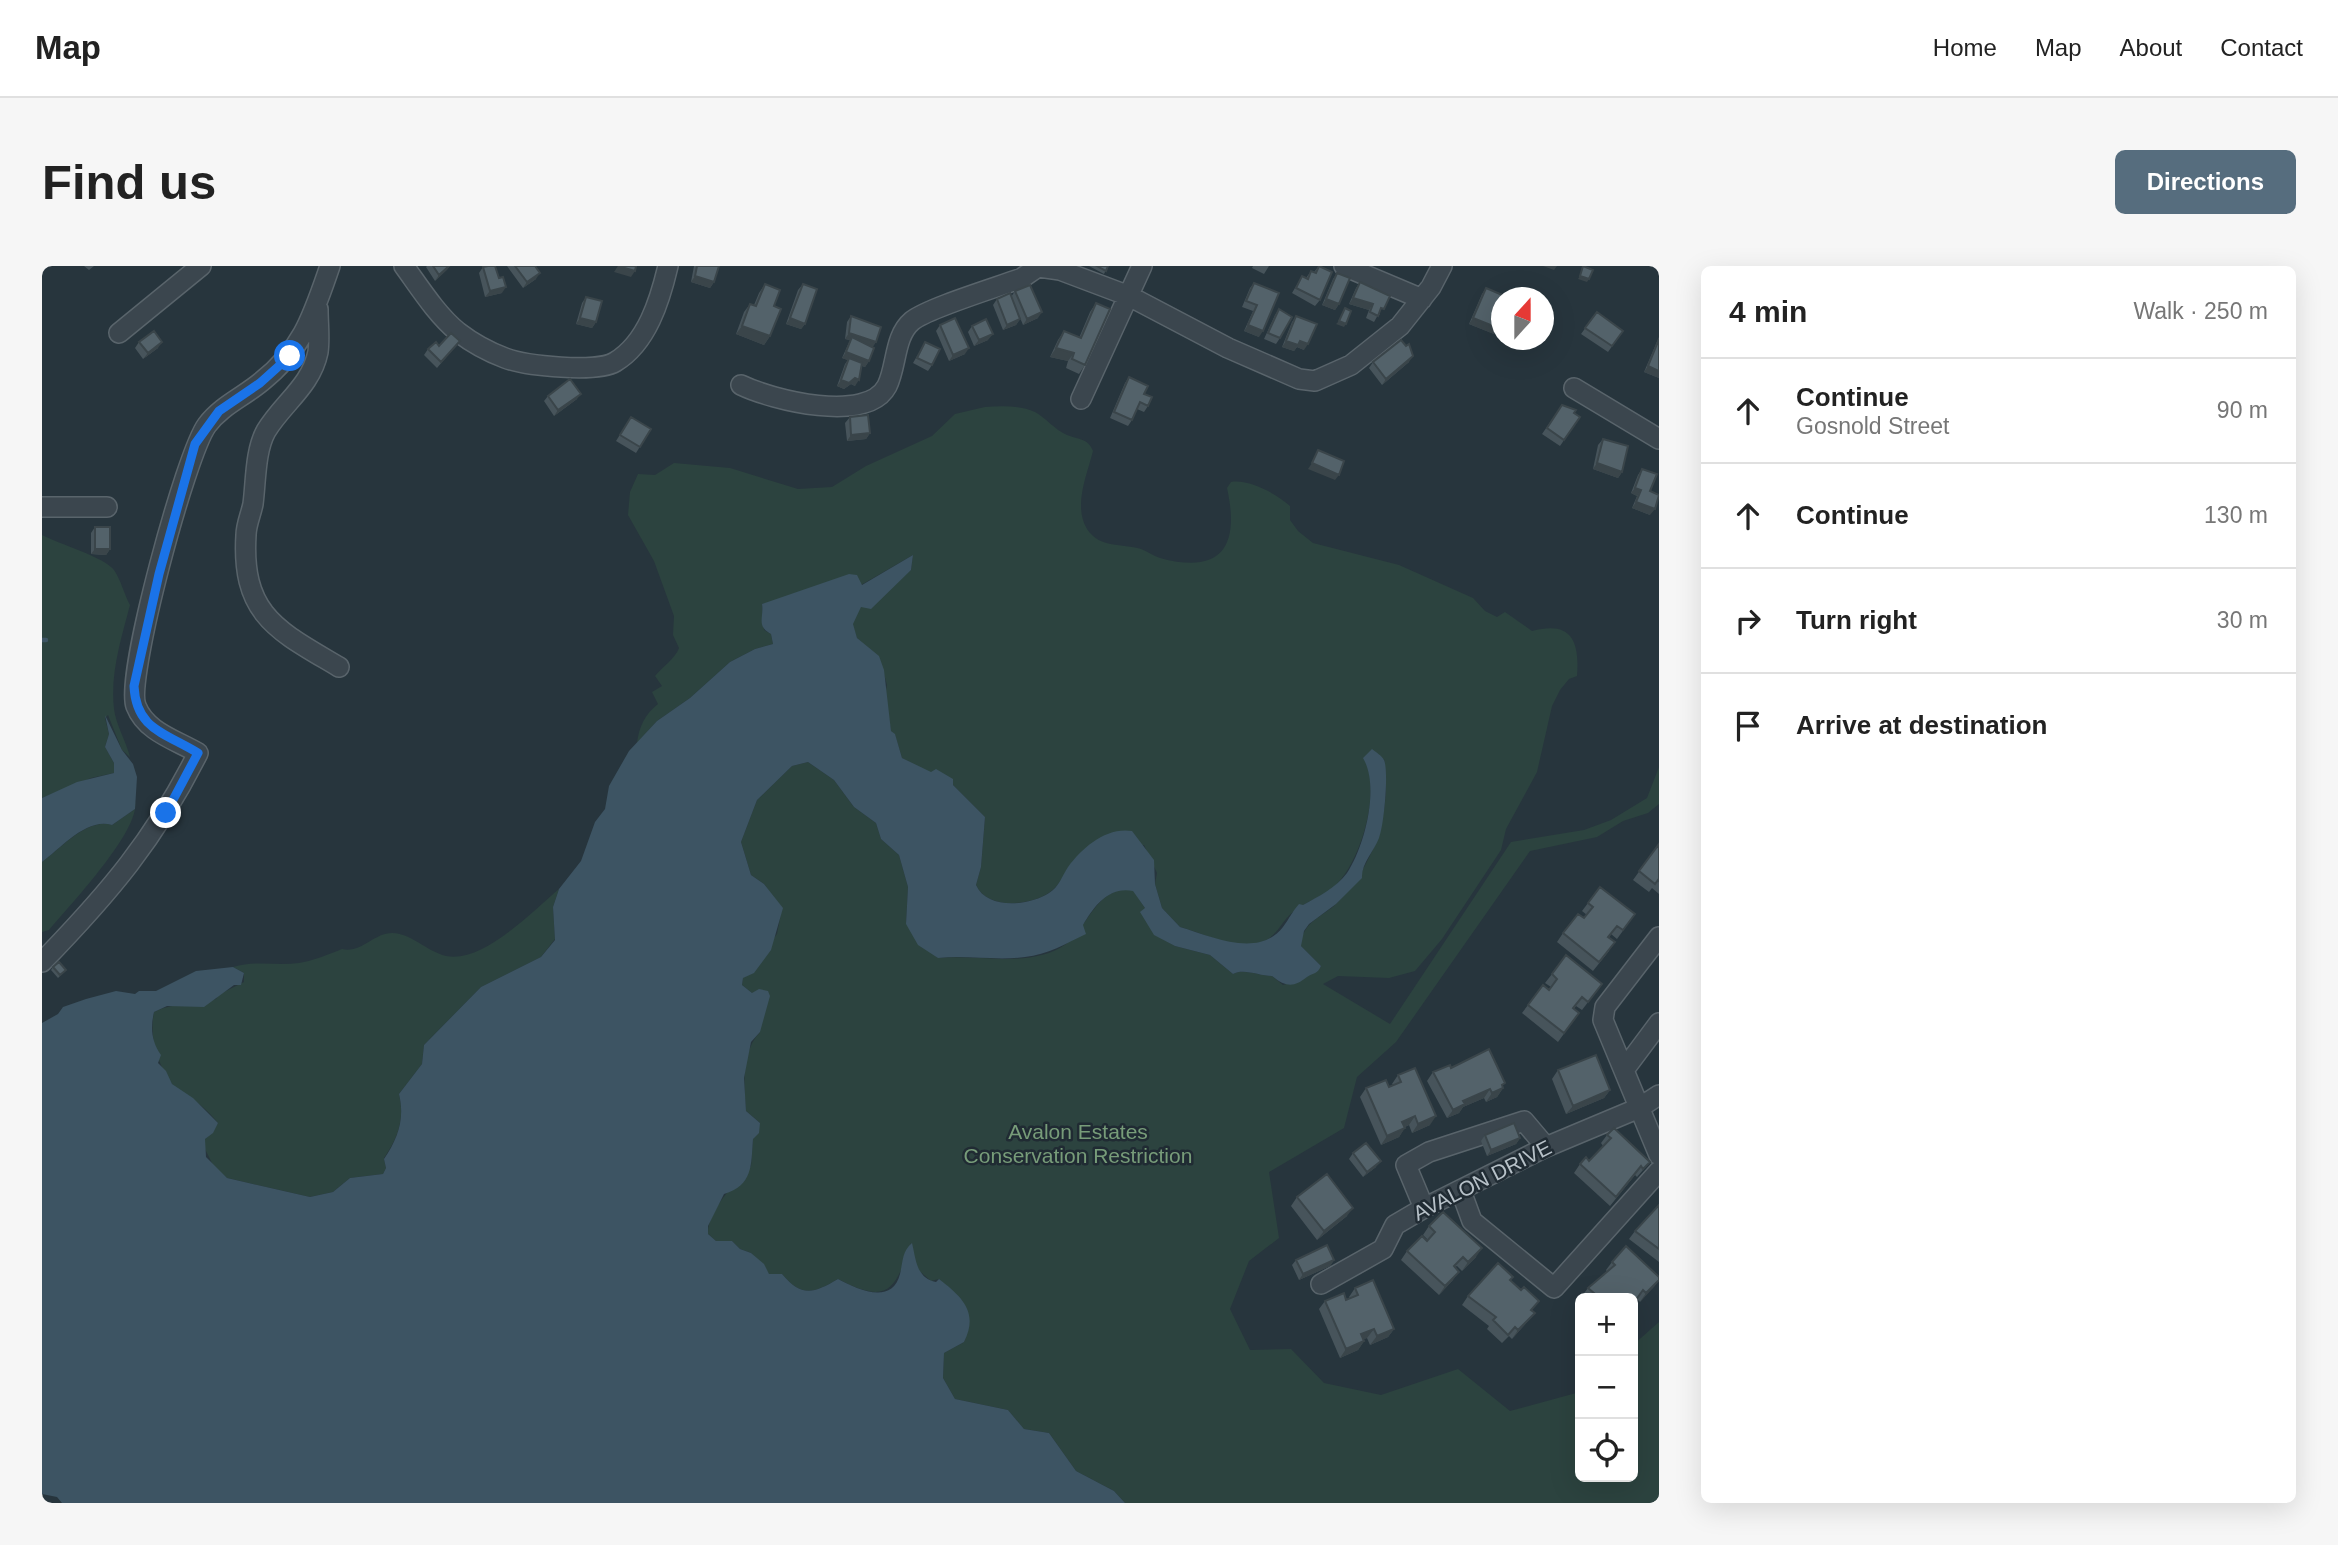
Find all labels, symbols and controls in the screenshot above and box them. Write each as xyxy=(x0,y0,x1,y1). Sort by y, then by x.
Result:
text: Map xyxy=(35,29,101,66)
text: Home xyxy=(1933,34,1997,61)
text: Map xyxy=(2035,34,2082,61)
text: About xyxy=(2120,34,2182,61)
text: Contact xyxy=(2220,34,2303,61)
button: Directions xyxy=(2115,150,2296,214)
text: Find us xyxy=(42,155,216,209)
north arrow xyxy=(1491,287,1554,350)
text: 4 min xyxy=(1729,295,1807,328)
text: Walk · 250 m xyxy=(2133,298,2268,324)
route start xyxy=(274,340,305,371)
text: Continue xyxy=(1796,382,1909,412)
icon: ahead xyxy=(1729,392,1767,430)
text: 90 m xyxy=(2217,397,2268,423)
text: Gosnold Street xyxy=(1796,413,1949,439)
icon: ahead xyxy=(1729,497,1767,535)
text: Continue xyxy=(1796,500,1909,530)
text: 130 m xyxy=(2204,502,2268,528)
icon: right xyxy=(1729,602,1767,640)
text: Turn right xyxy=(1796,605,1917,635)
text: 30 m xyxy=(2217,607,2268,633)
icon: arrive xyxy=(1729,707,1767,745)
text: Arrive at destination xyxy=(1796,710,2047,740)
route end xyxy=(150,797,181,828)
park label: Avalon Estates Conservation Restriction xyxy=(964,1120,1192,1167)
street label: AVALON DRIVE xyxy=(1409,1135,1555,1225)
map controls xyxy=(1575,1293,1638,1482)
button: + xyxy=(1575,1293,1638,1356)
button: − xyxy=(1575,1356,1638,1419)
button: locate xyxy=(1575,1419,1638,1482)

